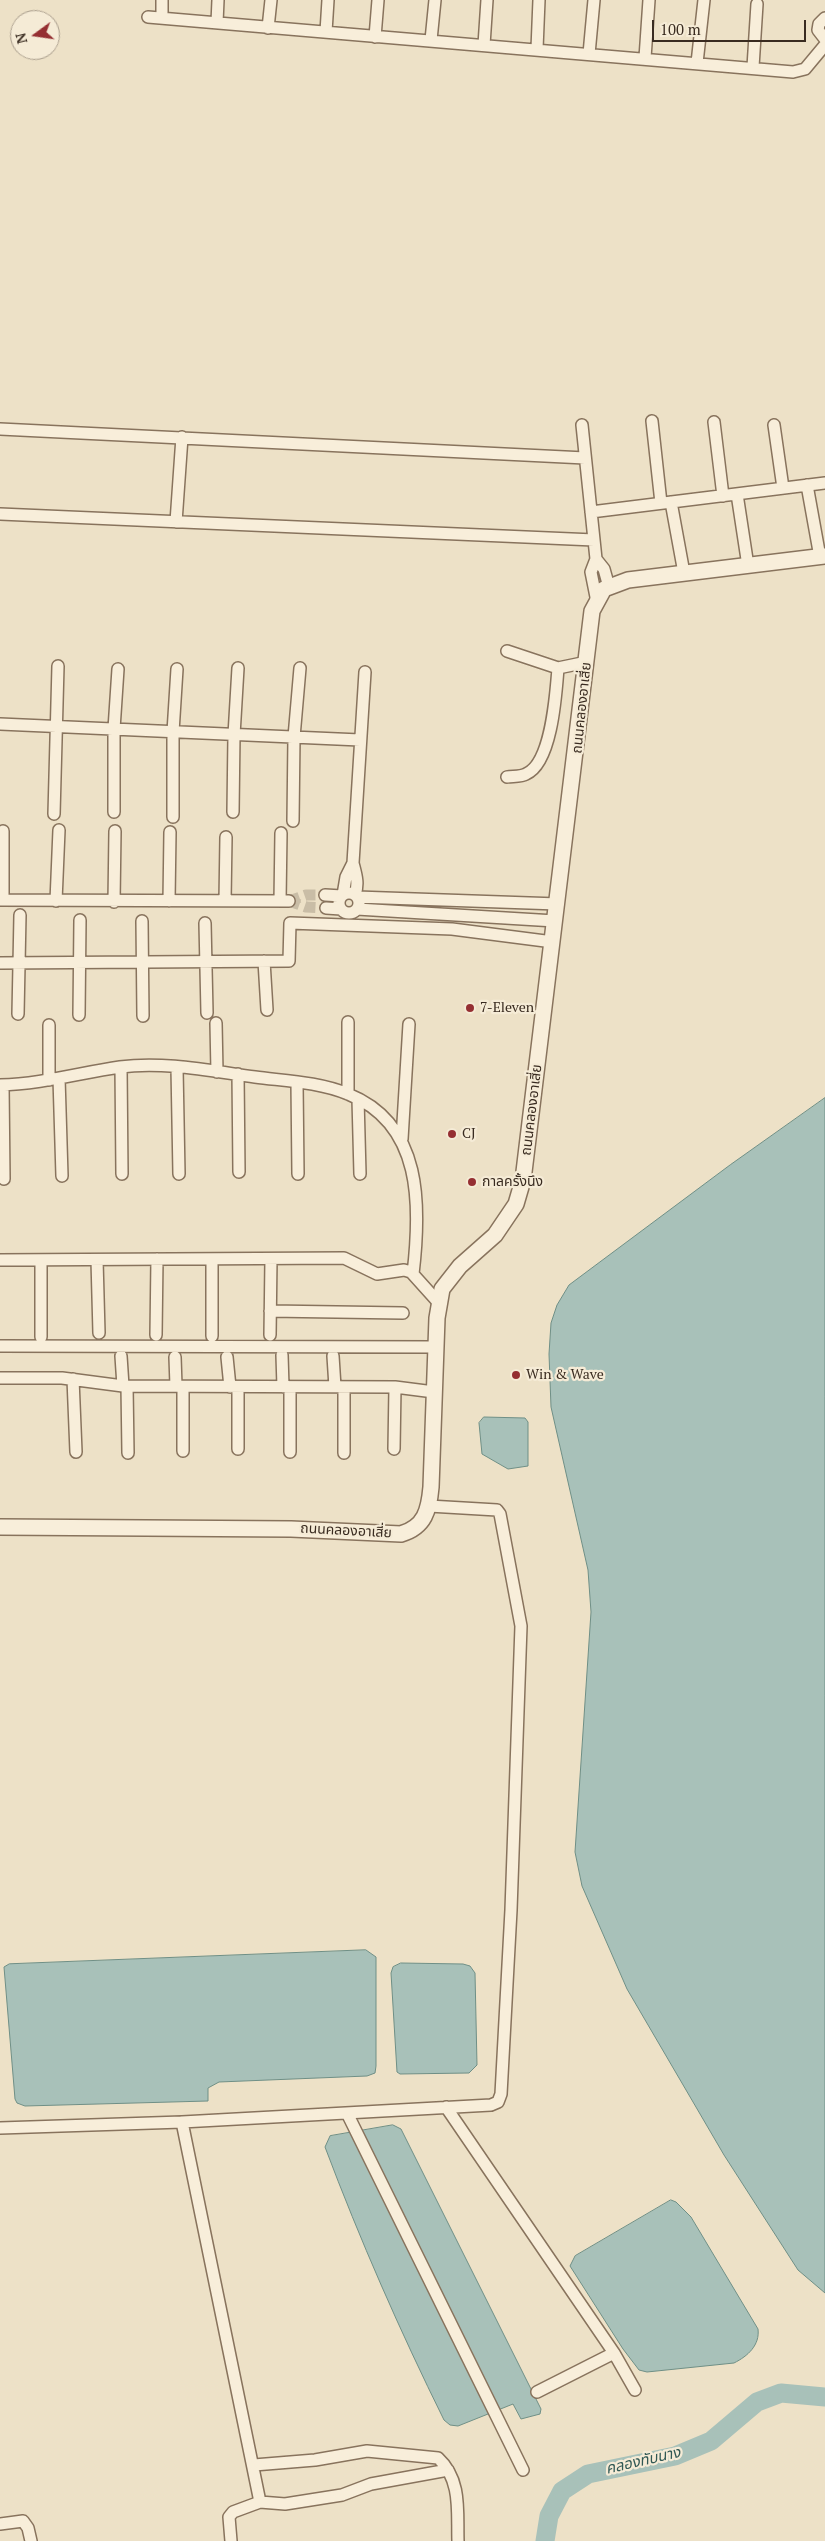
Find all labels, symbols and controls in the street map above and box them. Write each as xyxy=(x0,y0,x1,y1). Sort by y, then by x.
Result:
north arrow xyxy=(10,10,60,60)
scale bar xyxy=(655,10,809,42)
text: 100 m xyxy=(660,19,701,39)
text: N xyxy=(10,31,31,46)
street label: ถนนคลองอาเสี่ย xyxy=(569,661,595,755)
place label: 7-Eleven xyxy=(480,1000,534,1016)
marker: 7-Eleven xyxy=(464,1002,476,1014)
street label: ถนนคลองอาเสี่ย xyxy=(518,1063,546,1157)
place label: CJ xyxy=(462,1126,476,1142)
marker: CJ xyxy=(446,1128,458,1140)
place label: กาลครั้งนึง xyxy=(482,1174,543,1190)
marker: กาลครั้งนึง xyxy=(466,1176,478,1188)
place label: Win & Wave xyxy=(526,1367,604,1383)
marker: Win & Wave xyxy=(510,1369,522,1381)
street label: ถนนคลองอาเสี่ย xyxy=(300,1520,392,1542)
water label: คลองทับนาง xyxy=(604,2444,682,2478)

